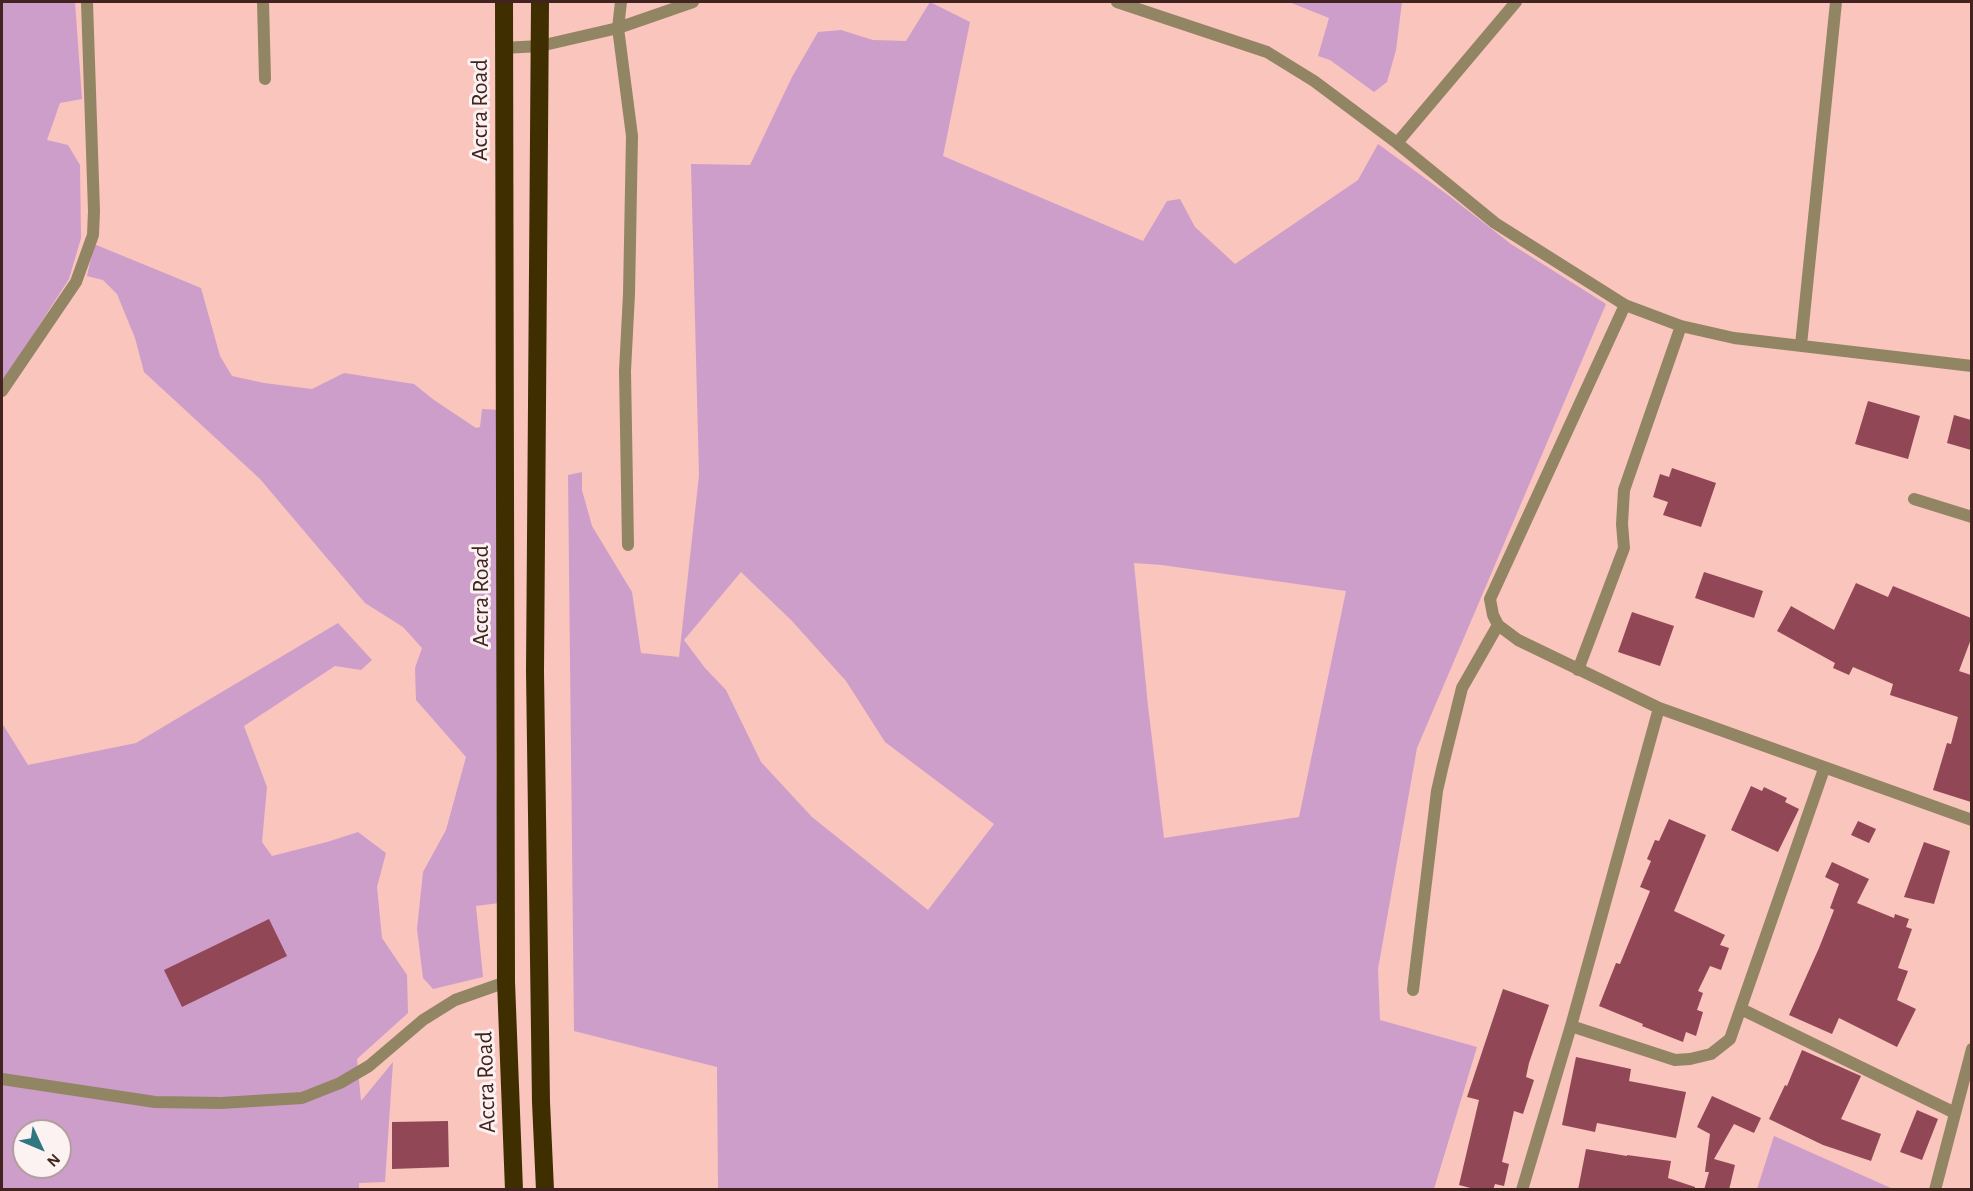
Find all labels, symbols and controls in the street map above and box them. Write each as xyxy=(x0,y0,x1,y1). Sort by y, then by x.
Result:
street label: Accra Road xyxy=(466,59,494,161)
street label: Accra Road xyxy=(467,545,495,647)
street label: Accra Road xyxy=(470,1031,502,1133)
north arrow xyxy=(12,1119,72,1179)
text: N xyxy=(44,1151,63,1170)

